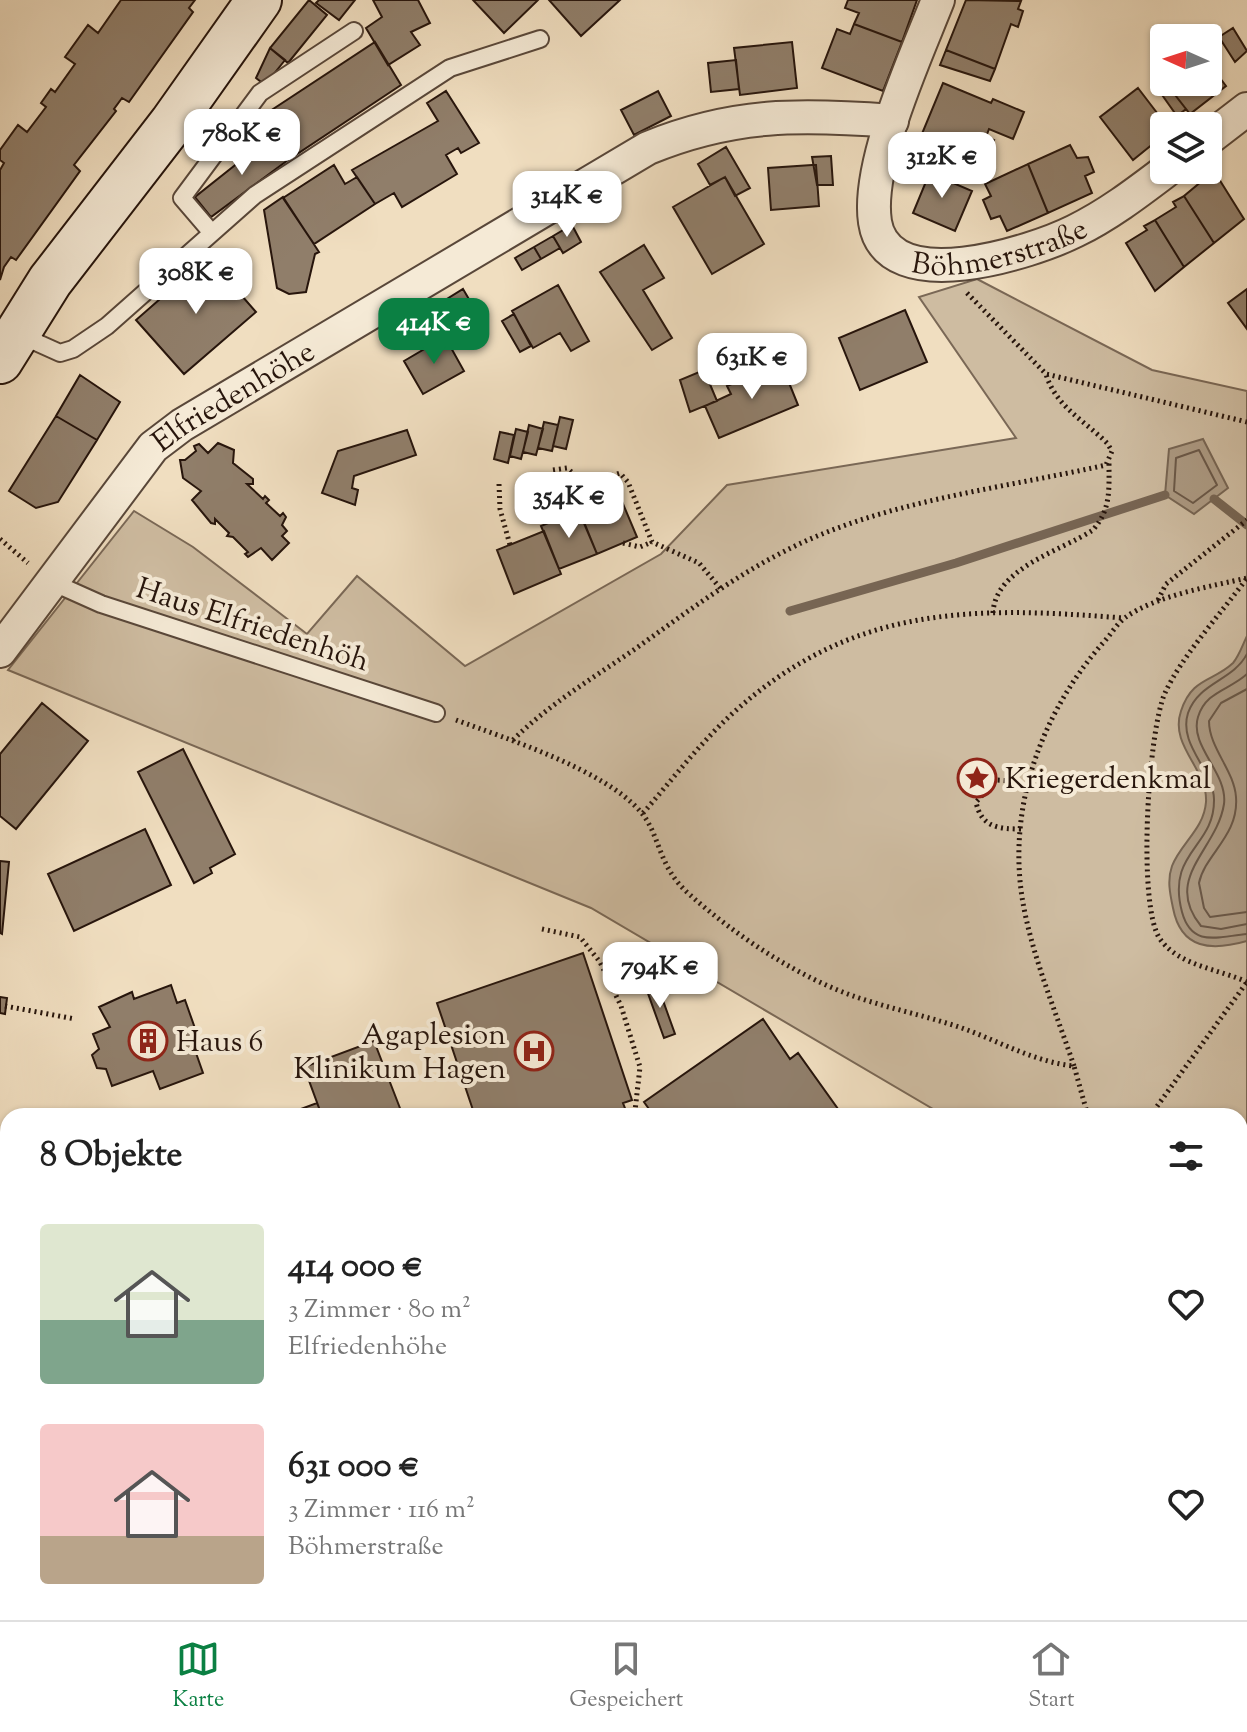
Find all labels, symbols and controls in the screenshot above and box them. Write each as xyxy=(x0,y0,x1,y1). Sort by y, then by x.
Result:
north arrow xyxy=(1150,24,1222,96)
map controls xyxy=(1150,24,1222,184)
pin: 780K € xyxy=(177,109,307,177)
button: layers xyxy=(1150,112,1222,184)
text: 780K € xyxy=(202,116,282,153)
pin: 312K € xyxy=(877,132,1007,200)
text: 312K € xyxy=(906,139,978,176)
pin: 314K € xyxy=(502,171,632,239)
text: 314K € xyxy=(531,178,603,215)
street label: Böhmerstraße xyxy=(908,209,1096,289)
pin: 308K € xyxy=(131,248,261,316)
text: 308K € xyxy=(157,255,235,292)
pin: 414K € xyxy=(369,298,499,366)
text: 414K € xyxy=(396,305,472,342)
street label: Elfriedenhöhe xyxy=(144,332,324,464)
pin: 631K € xyxy=(687,333,817,401)
text: 631K € xyxy=(716,340,788,377)
pin: 354K € xyxy=(504,472,634,540)
text: 354K € xyxy=(533,479,605,516)
street label: Haus Elfriedenhöh xyxy=(130,568,375,684)
place icon: Kriegerdenkmal xyxy=(956,757,998,799)
place label: Kriegerdenkmal xyxy=(1005,759,1211,802)
pin: 794K € xyxy=(595,942,725,1010)
text: 794K € xyxy=(621,949,699,986)
place label: Agaplesion Klinikum Hagen xyxy=(294,1015,506,1092)
building icon: Haus 6 xyxy=(127,1020,169,1062)
place label: Haus 6 xyxy=(176,1022,264,1065)
hospital icon: Agaplesion Klinikum Hagen xyxy=(513,1030,555,1072)
text: 8 Objekte xyxy=(40,1132,182,1181)
icon: filters xyxy=(1164,1134,1208,1178)
text: 414 000 € xyxy=(288,1243,423,1292)
icon: home xyxy=(104,1256,200,1352)
icon: heart xyxy=(1164,1282,1208,1326)
text: 3 Zimmer · 80 m² xyxy=(288,1292,471,1329)
text: Elfriedenhöhe xyxy=(288,1329,447,1366)
text: 631 000 € xyxy=(288,1443,420,1492)
icon: home xyxy=(104,1456,200,1552)
icon: heart xyxy=(1164,1482,1208,1526)
text: 3 Zimmer · 116 m² xyxy=(288,1492,475,1529)
text: Böhmerstraße xyxy=(288,1529,444,1566)
tab: Karte xyxy=(172,1637,224,1717)
tab: Gespeichert xyxy=(569,1637,683,1717)
tab: Start xyxy=(1028,1637,1074,1717)

